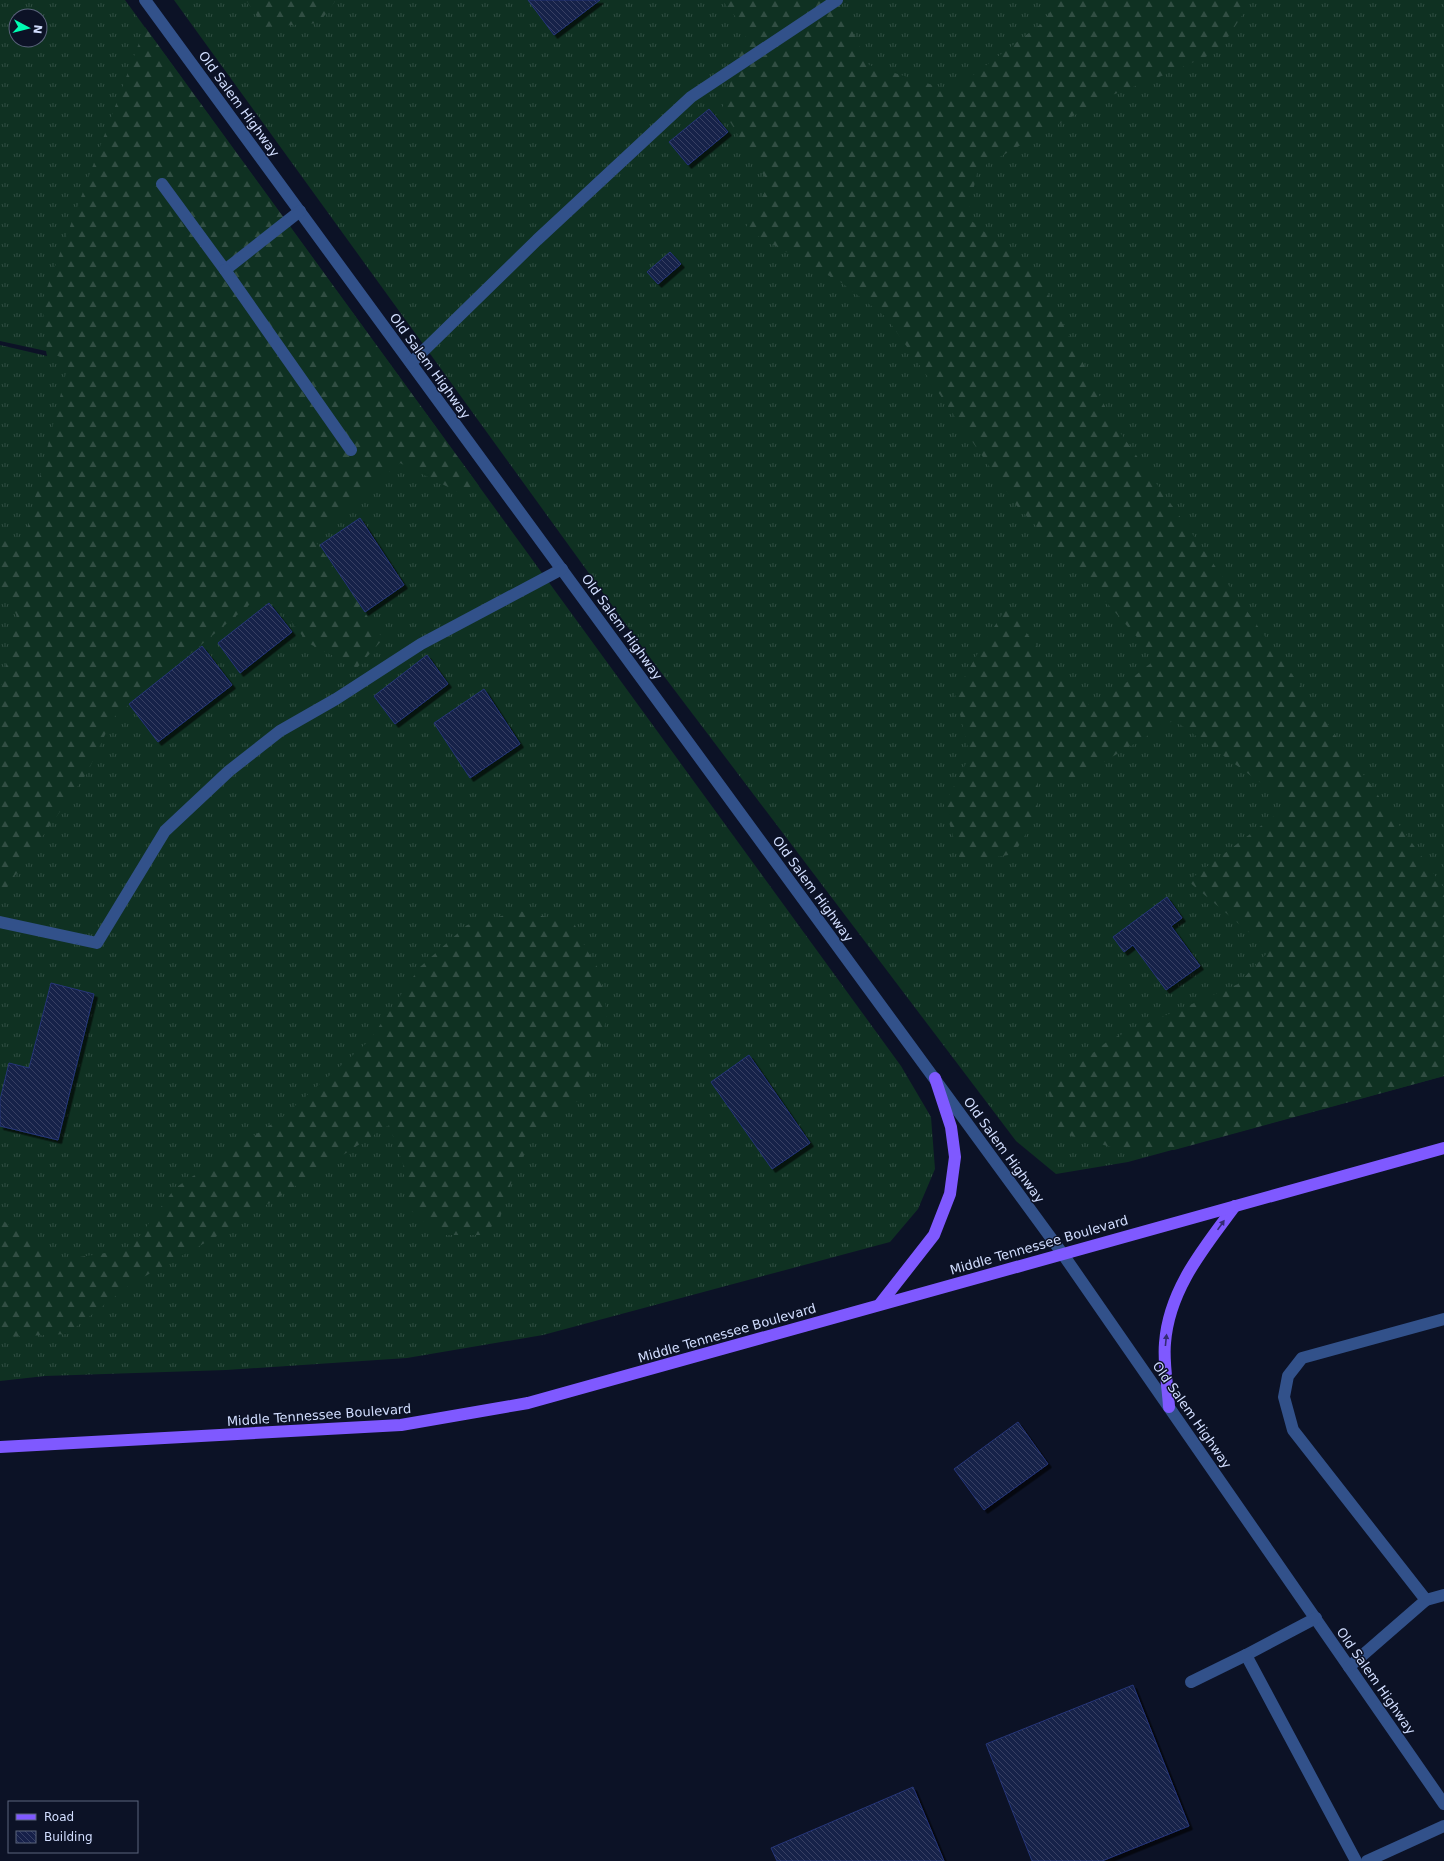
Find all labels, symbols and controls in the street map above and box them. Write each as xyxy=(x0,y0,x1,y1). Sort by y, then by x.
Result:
north arrow xyxy=(8,8,48,48)
text: N xyxy=(30,24,44,35)
street label: Old Salem Highway xyxy=(196,48,283,160)
street label: Old Salem Highway xyxy=(387,310,474,422)
street label: Old Salem Highway xyxy=(579,571,666,683)
street label: Old Salem Highway xyxy=(770,833,857,945)
street label: Old Salem Highway xyxy=(961,1094,1048,1206)
street label: Middle Tennessee Boulevard xyxy=(948,1212,1130,1278)
one-way arrow xyxy=(1217,1220,1225,1230)
street label: Middle Tennessee Boulevard xyxy=(636,1300,818,1366)
one-way arrow xyxy=(1163,1334,1169,1346)
street label: Old Salem Highway xyxy=(1149,1359,1235,1472)
street label: Middle Tennessee Boulevard xyxy=(226,1401,412,1429)
street label: Old Salem Highway xyxy=(1333,1625,1419,1738)
legend xyxy=(8,1801,138,1853)
text: Road xyxy=(44,1810,74,1824)
text: Building xyxy=(44,1830,93,1844)

